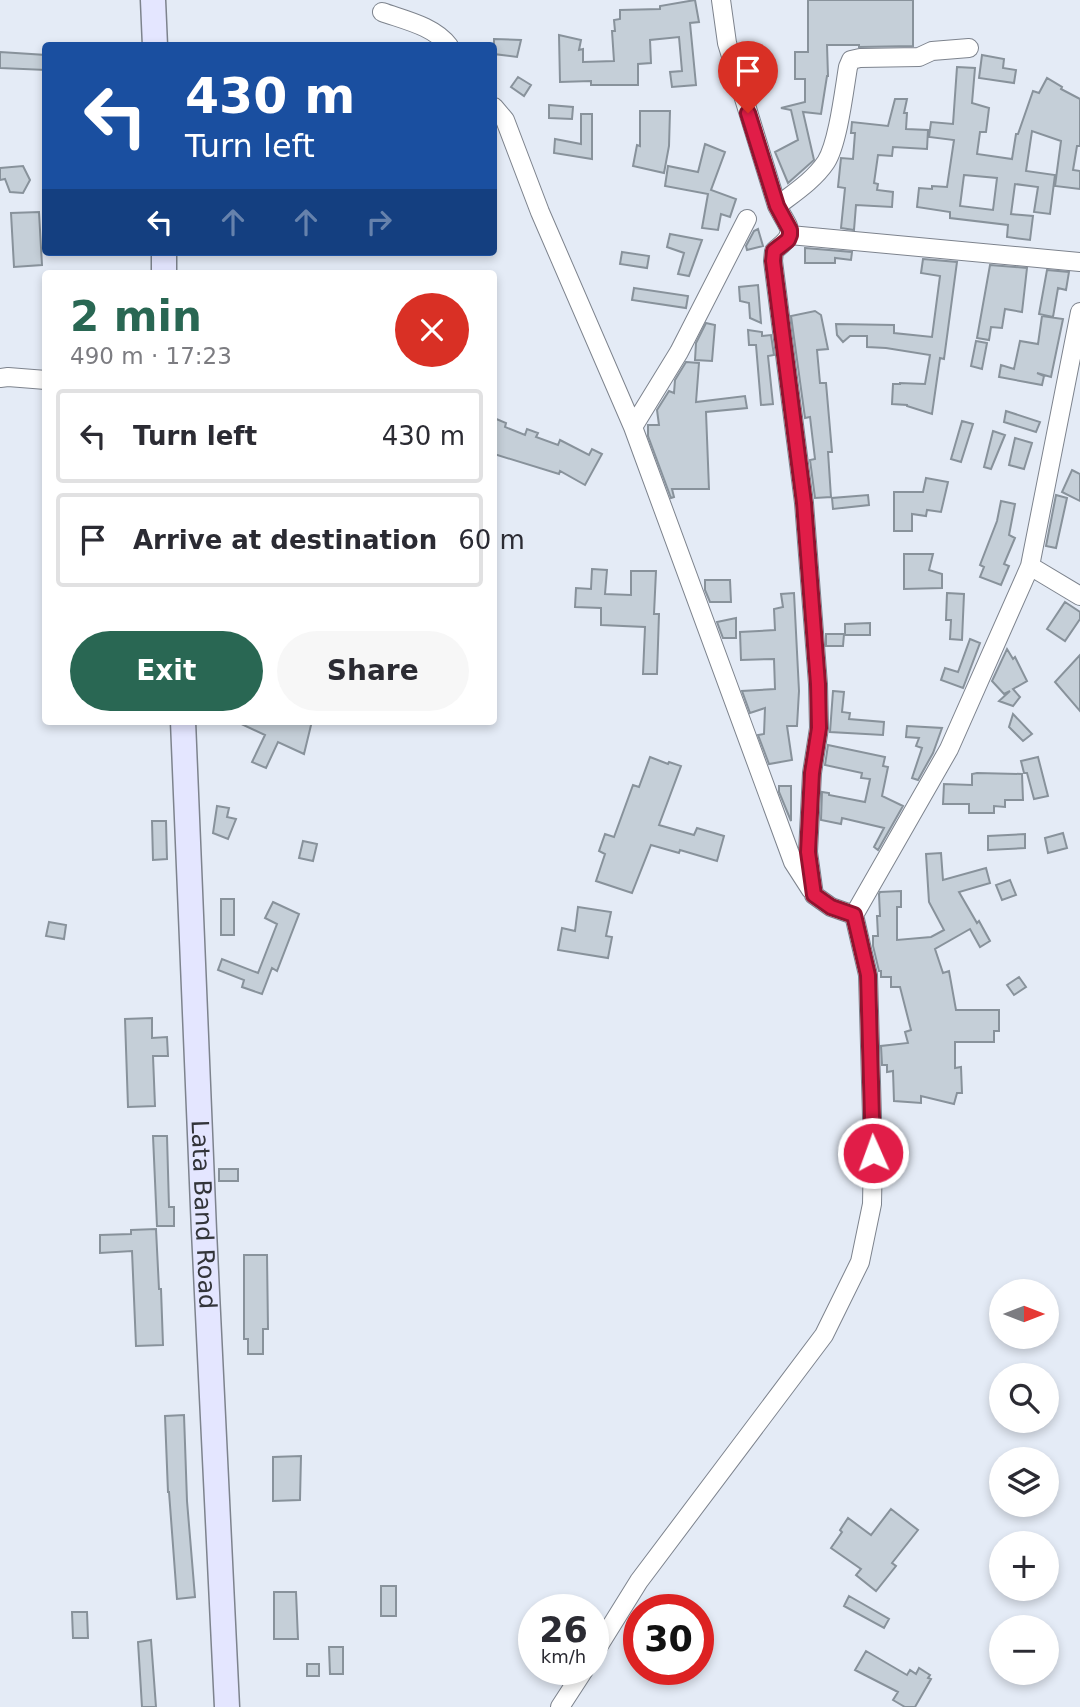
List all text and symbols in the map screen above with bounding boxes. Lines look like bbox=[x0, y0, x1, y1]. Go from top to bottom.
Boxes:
pin bbox=[718, 41, 778, 113]
icon: arrive bbox=[729, 52, 767, 90]
text: 430 m bbox=[185, 68, 355, 125]
icon: left bbox=[70, 70, 161, 161]
text: Turn left bbox=[185, 127, 315, 165]
icon: left bbox=[141, 203, 179, 241]
icon: ahead bbox=[214, 203, 252, 241]
icon: ahead bbox=[287, 203, 325, 241]
icon: right bbox=[360, 203, 398, 241]
text: 2 min bbox=[70, 292, 202, 341]
button: close bbox=[395, 293, 469, 367]
text: 490 m · 17:23 bbox=[70, 343, 232, 369]
icon: left bbox=[74, 417, 112, 455]
text: Turn left bbox=[133, 421, 257, 451]
text: 430 m bbox=[382, 421, 465, 451]
icon: arrive bbox=[74, 521, 112, 559]
text: Arrive at destination bbox=[133, 525, 437, 555]
text: 60 m bbox=[458, 525, 525, 555]
button: Exit bbox=[70, 631, 263, 711]
button: Share bbox=[277, 631, 469, 711]
position arrow bbox=[836, 1116, 910, 1190]
street label: Lata Band Road bbox=[185, 1119, 222, 1310]
north arrow bbox=[989, 1279, 1059, 1349]
map controls bbox=[989, 1279, 1059, 1685]
button: search bbox=[989, 1363, 1059, 1433]
button: layers bbox=[989, 1447, 1059, 1517]
button: + bbox=[989, 1531, 1059, 1601]
speed limit sign: 30 bbox=[623, 1594, 714, 1685]
text: 26 bbox=[539, 1610, 588, 1650]
button: − bbox=[989, 1615, 1059, 1685]
text: km/h bbox=[541, 1646, 586, 1667]

